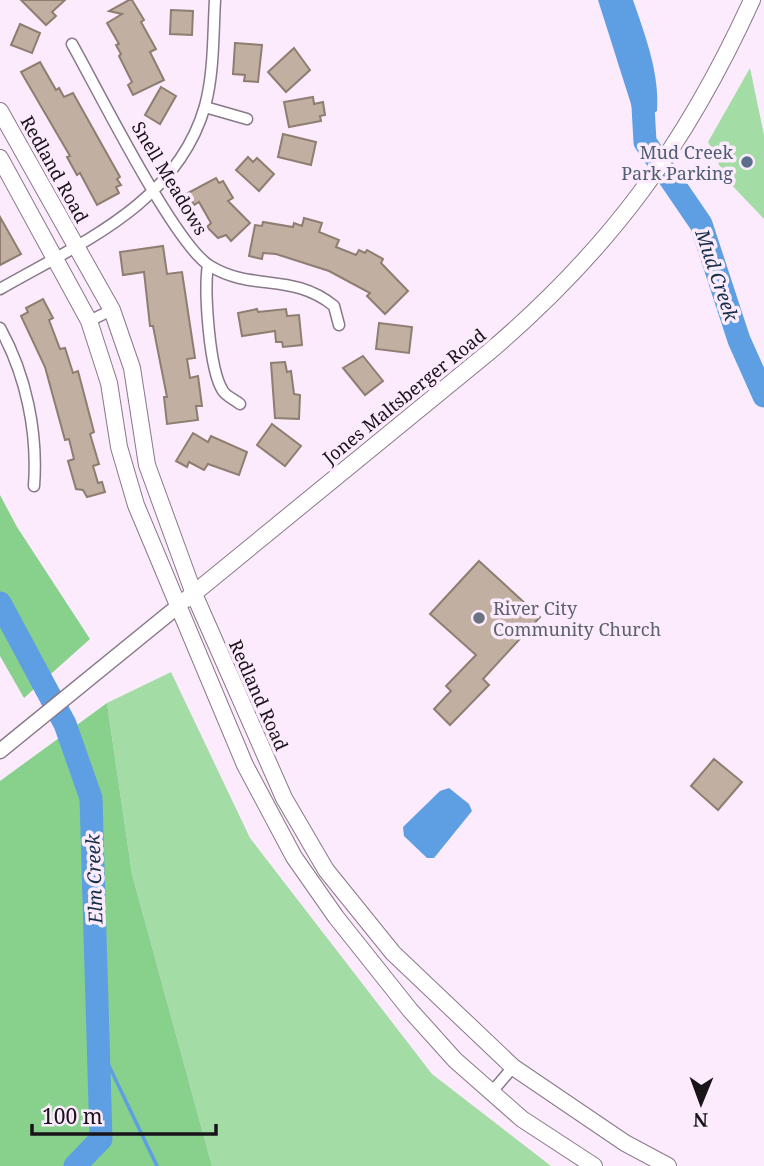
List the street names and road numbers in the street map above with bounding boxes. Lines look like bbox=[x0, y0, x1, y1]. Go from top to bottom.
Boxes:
street label: Redland Road bbox=[16, 111, 94, 227]
street label: Snell Meadows bbox=[127, 117, 213, 239]
street label: Jones Maltsberger Road bbox=[317, 323, 490, 470]
street label: Redland Road bbox=[224, 636, 294, 754]

